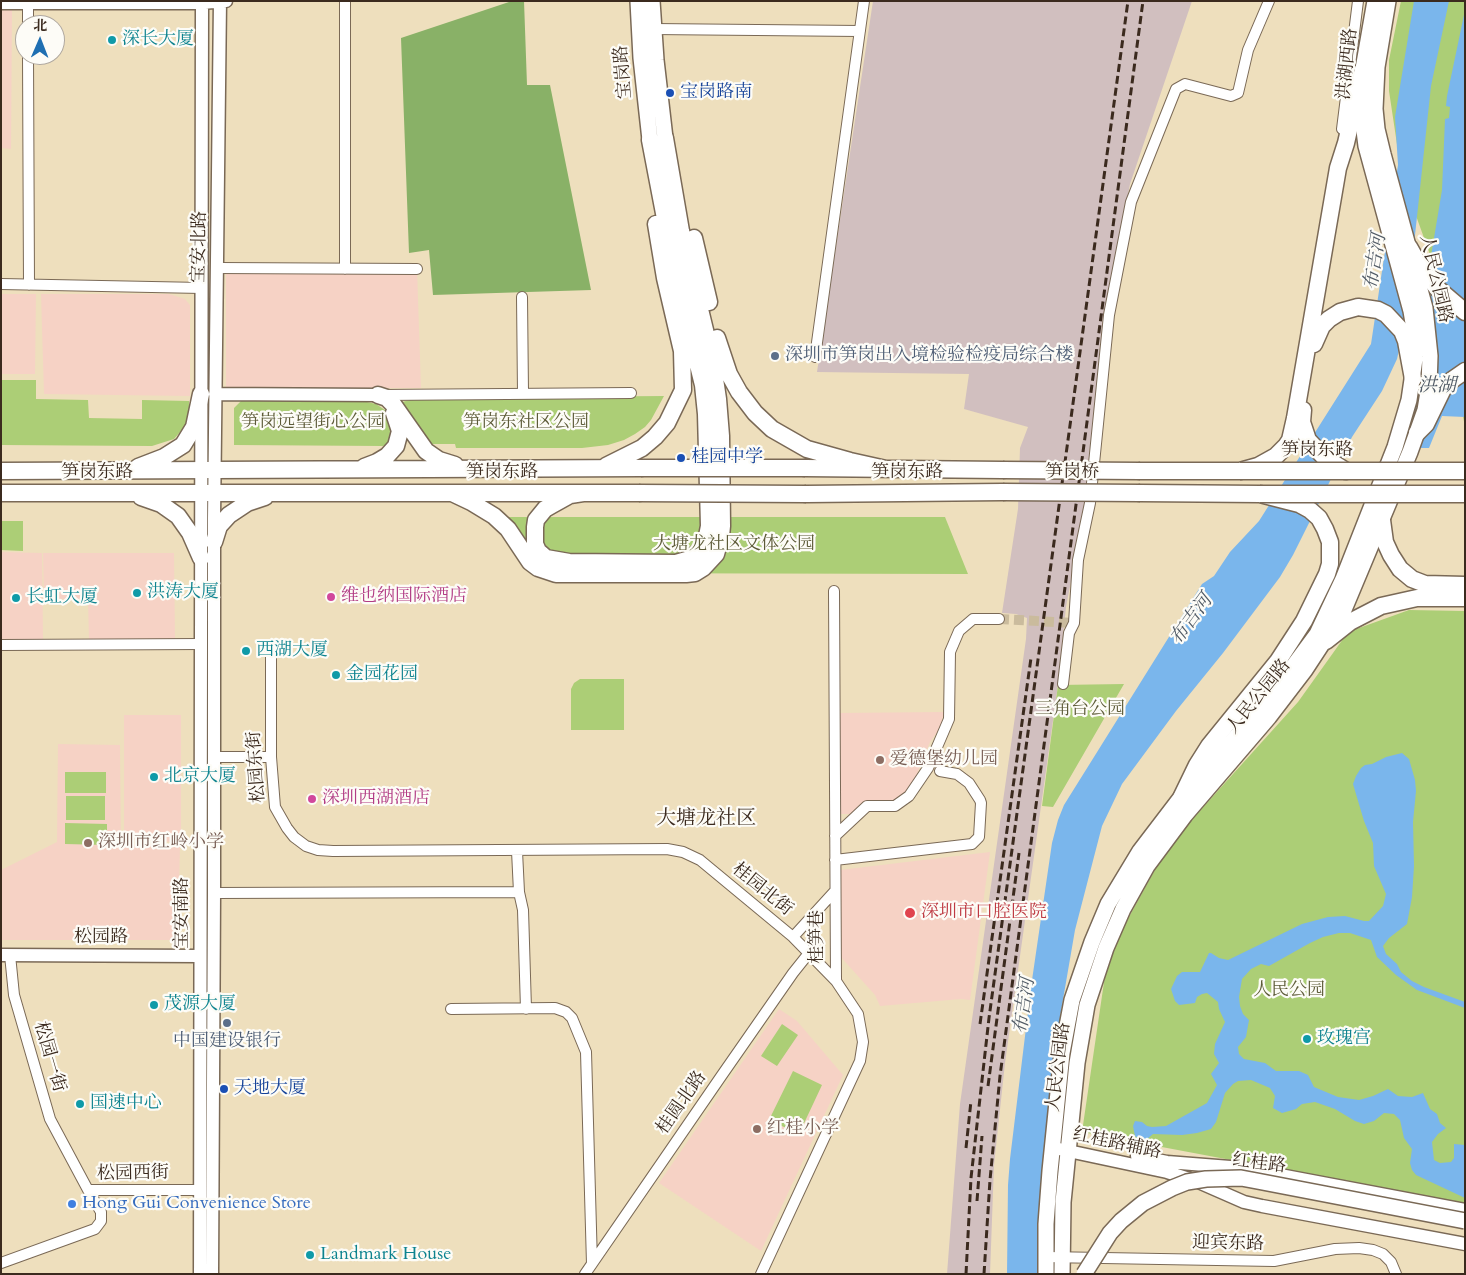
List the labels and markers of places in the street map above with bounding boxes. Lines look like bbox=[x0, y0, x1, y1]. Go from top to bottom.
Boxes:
place label: 深长大厦 bbox=[122, 29, 194, 51]
marker: 深长大厦 bbox=[106, 34, 118, 46]
place label: 宝岗路南 bbox=[680, 82, 752, 104]
marker: 宝岗路南 bbox=[664, 87, 676, 99]
place label: 深圳市笋岗出入境检验检疫局综合楼 bbox=[785, 345, 1073, 367]
marker: 深圳市笋岗出入境检验检疫局综合楼 bbox=[769, 350, 781, 362]
place label: 桂园中学 bbox=[691, 447, 763, 469]
marker: 桂园中学 bbox=[675, 452, 687, 464]
place label: 洪涛大厦 bbox=[147, 582, 219, 604]
place label: 维也纳国际酒店 bbox=[341, 586, 467, 608]
place label: 长虹大厦 bbox=[26, 587, 98, 609]
marker: 洪涛大厦 bbox=[131, 587, 143, 599]
marker: 维也纳国际酒店 bbox=[325, 591, 337, 603]
marker: 长虹大厦 bbox=[10, 592, 22, 604]
place label: 西湖大厦 bbox=[256, 640, 328, 662]
marker: 西湖大厦 bbox=[240, 645, 252, 657]
place label: 金园花园 bbox=[346, 664, 418, 686]
marker: 金园花园 bbox=[330, 669, 342, 681]
place label: 爱德堡幼儿园 bbox=[890, 749, 998, 771]
marker: 爱德堡幼儿园 bbox=[874, 754, 886, 766]
place label: 北京大厦 bbox=[164, 766, 236, 788]
marker: 北京大厦 bbox=[148, 771, 160, 783]
place label: 深圳西湖酒店 bbox=[322, 788, 430, 810]
marker: 深圳西湖酒店 bbox=[306, 793, 318, 805]
place label: 深圳市红岭小学 bbox=[98, 832, 224, 854]
marker: 深圳市红岭小学 bbox=[82, 837, 94, 849]
place label: 深圳市口腔医院 bbox=[921, 902, 1047, 924]
marker: 深圳市口腔医院 bbox=[903, 906, 917, 920]
place label: 茂源大厦 bbox=[164, 994, 236, 1016]
marker: 茂源大厦 bbox=[148, 999, 160, 1011]
marker: 中国建设银行 bbox=[221, 1017, 233, 1029]
place label: 玫瑰宫 bbox=[1317, 1028, 1371, 1050]
place label: 中国建设银行 bbox=[173, 1031, 281, 1053]
marker: 玫瑰宫 bbox=[1301, 1033, 1313, 1045]
place label: 天地大厦 bbox=[234, 1078, 306, 1100]
marker: 天地大厦 bbox=[218, 1083, 230, 1095]
place label: 国速中心 bbox=[90, 1093, 162, 1115]
marker: 国速中心 bbox=[74, 1098, 86, 1110]
place label: 红桂小学 bbox=[767, 1118, 839, 1140]
marker: 红桂小学 bbox=[751, 1123, 763, 1135]
place label: Hong Gui Convenience Store bbox=[82, 1193, 311, 1215]
marker: Hong Gui Convenience Store bbox=[66, 1198, 78, 1210]
place label: Landmark House bbox=[320, 1244, 451, 1266]
marker: Landmark House bbox=[304, 1249, 316, 1261]

